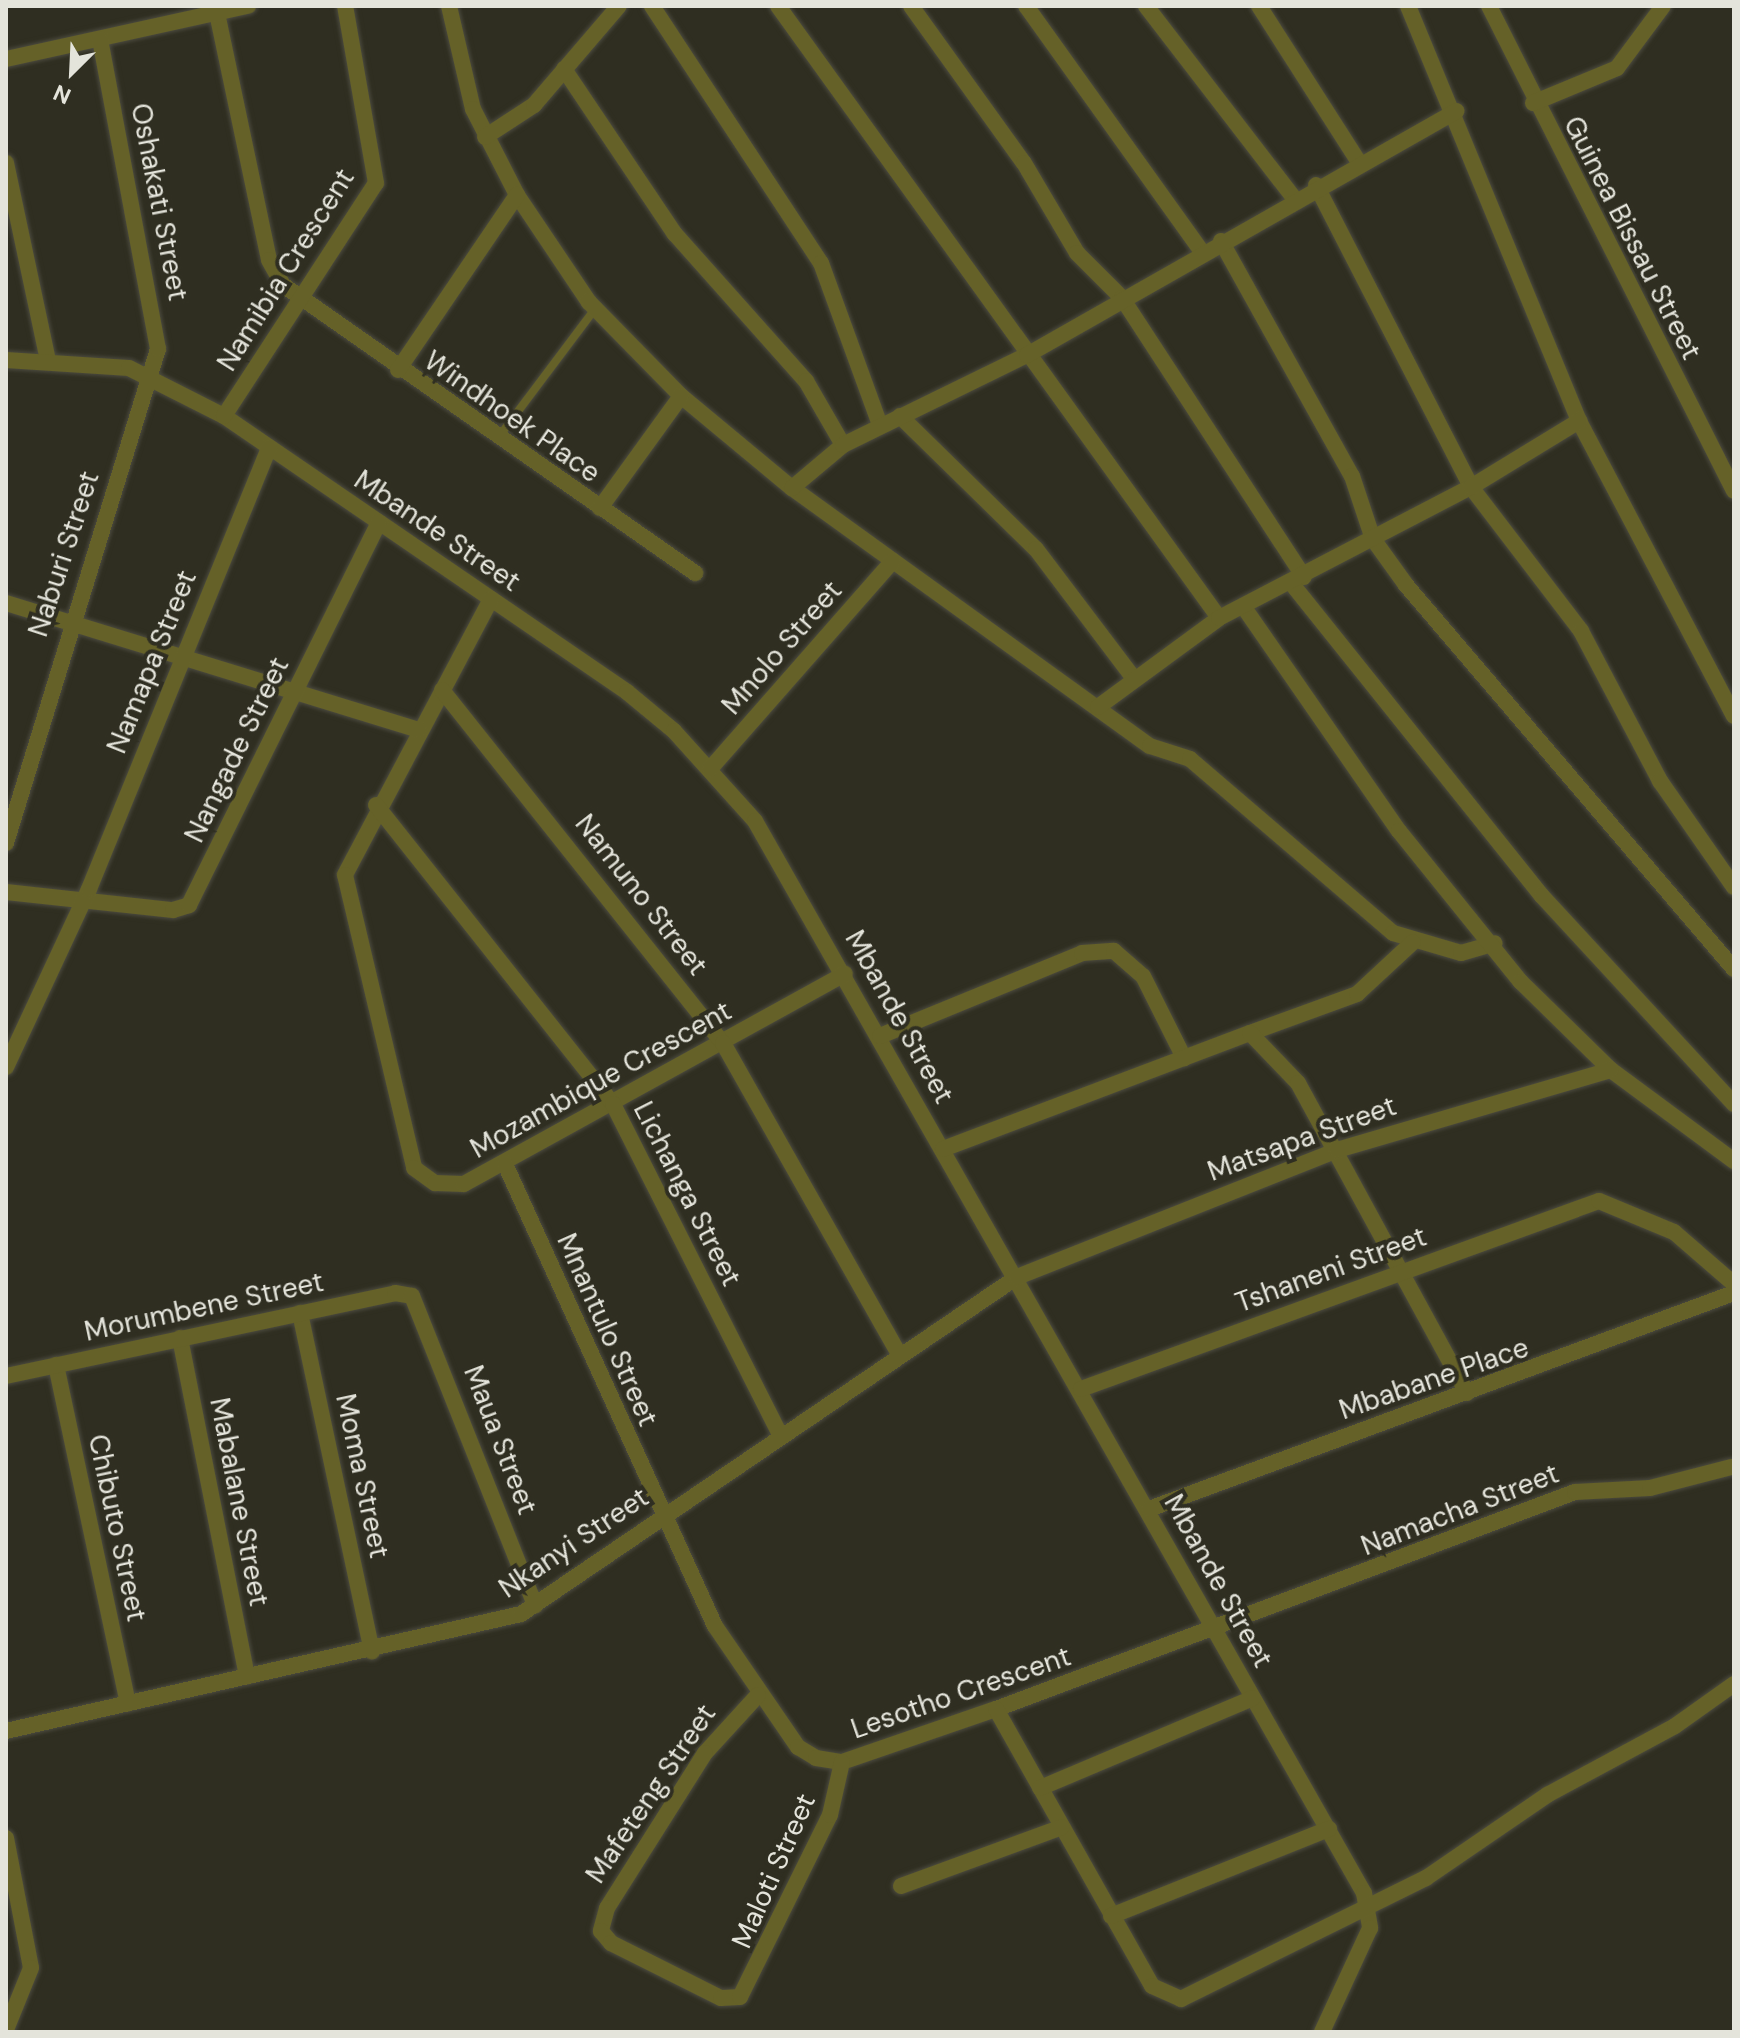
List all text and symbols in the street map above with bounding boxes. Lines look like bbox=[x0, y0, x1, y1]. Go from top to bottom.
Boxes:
north arrow bbox=[32, 32, 112, 112]
text: N bbox=[49, 78, 75, 111]
street label: Oshakati Street bbox=[123, 100, 195, 304]
street label: Guinea Bissau Street bbox=[1556, 111, 1708, 365]
street label: Namibia Crescent bbox=[210, 163, 362, 377]
street label: Windhoek Place bbox=[417, 344, 607, 490]
street label: Mbande Street bbox=[348, 463, 526, 599]
street label: Naburi Street bbox=[21, 467, 107, 641]
street label: Namapa Street bbox=[100, 566, 204, 758]
street label: Mnolo Street bbox=[715, 574, 849, 722]
street label: Nangade Street bbox=[178, 652, 296, 848]
street label: Namuno Street bbox=[568, 808, 714, 982]
street label: Mbande Street bbox=[838, 925, 960, 1109]
street label: Mozambique Crescent bbox=[465, 994, 737, 1166]
street label: Matsapa Street bbox=[1203, 1089, 1401, 1189]
street label: Lichanga Street bbox=[626, 1096, 748, 1292]
street label: Tshaneni Street bbox=[1231, 1220, 1431, 1320]
street label: Mnantulo Street bbox=[549, 1228, 665, 1432]
street label: Morumbene Street bbox=[81, 1265, 327, 1349]
street label: Mbabane Place bbox=[1335, 1331, 1533, 1427]
street label: Maua Street bbox=[456, 1361, 544, 1519]
street label: Moma Street bbox=[328, 1391, 396, 1561]
street label: Mabalane Street bbox=[202, 1395, 276, 1609]
street label: Chibuto Street bbox=[81, 1431, 153, 1625]
street label: Namacha Street bbox=[1356, 1457, 1564, 1563]
street label: Nkanyi Street bbox=[493, 1481, 655, 1605]
street label: Mbande Street bbox=[1157, 1489, 1279, 1673]
street label: Lesotho Crescent bbox=[847, 1640, 1075, 1746]
street label: Mafeteng Street bbox=[579, 1698, 723, 1890]
street label: Maloti Street bbox=[725, 1789, 823, 1953]

